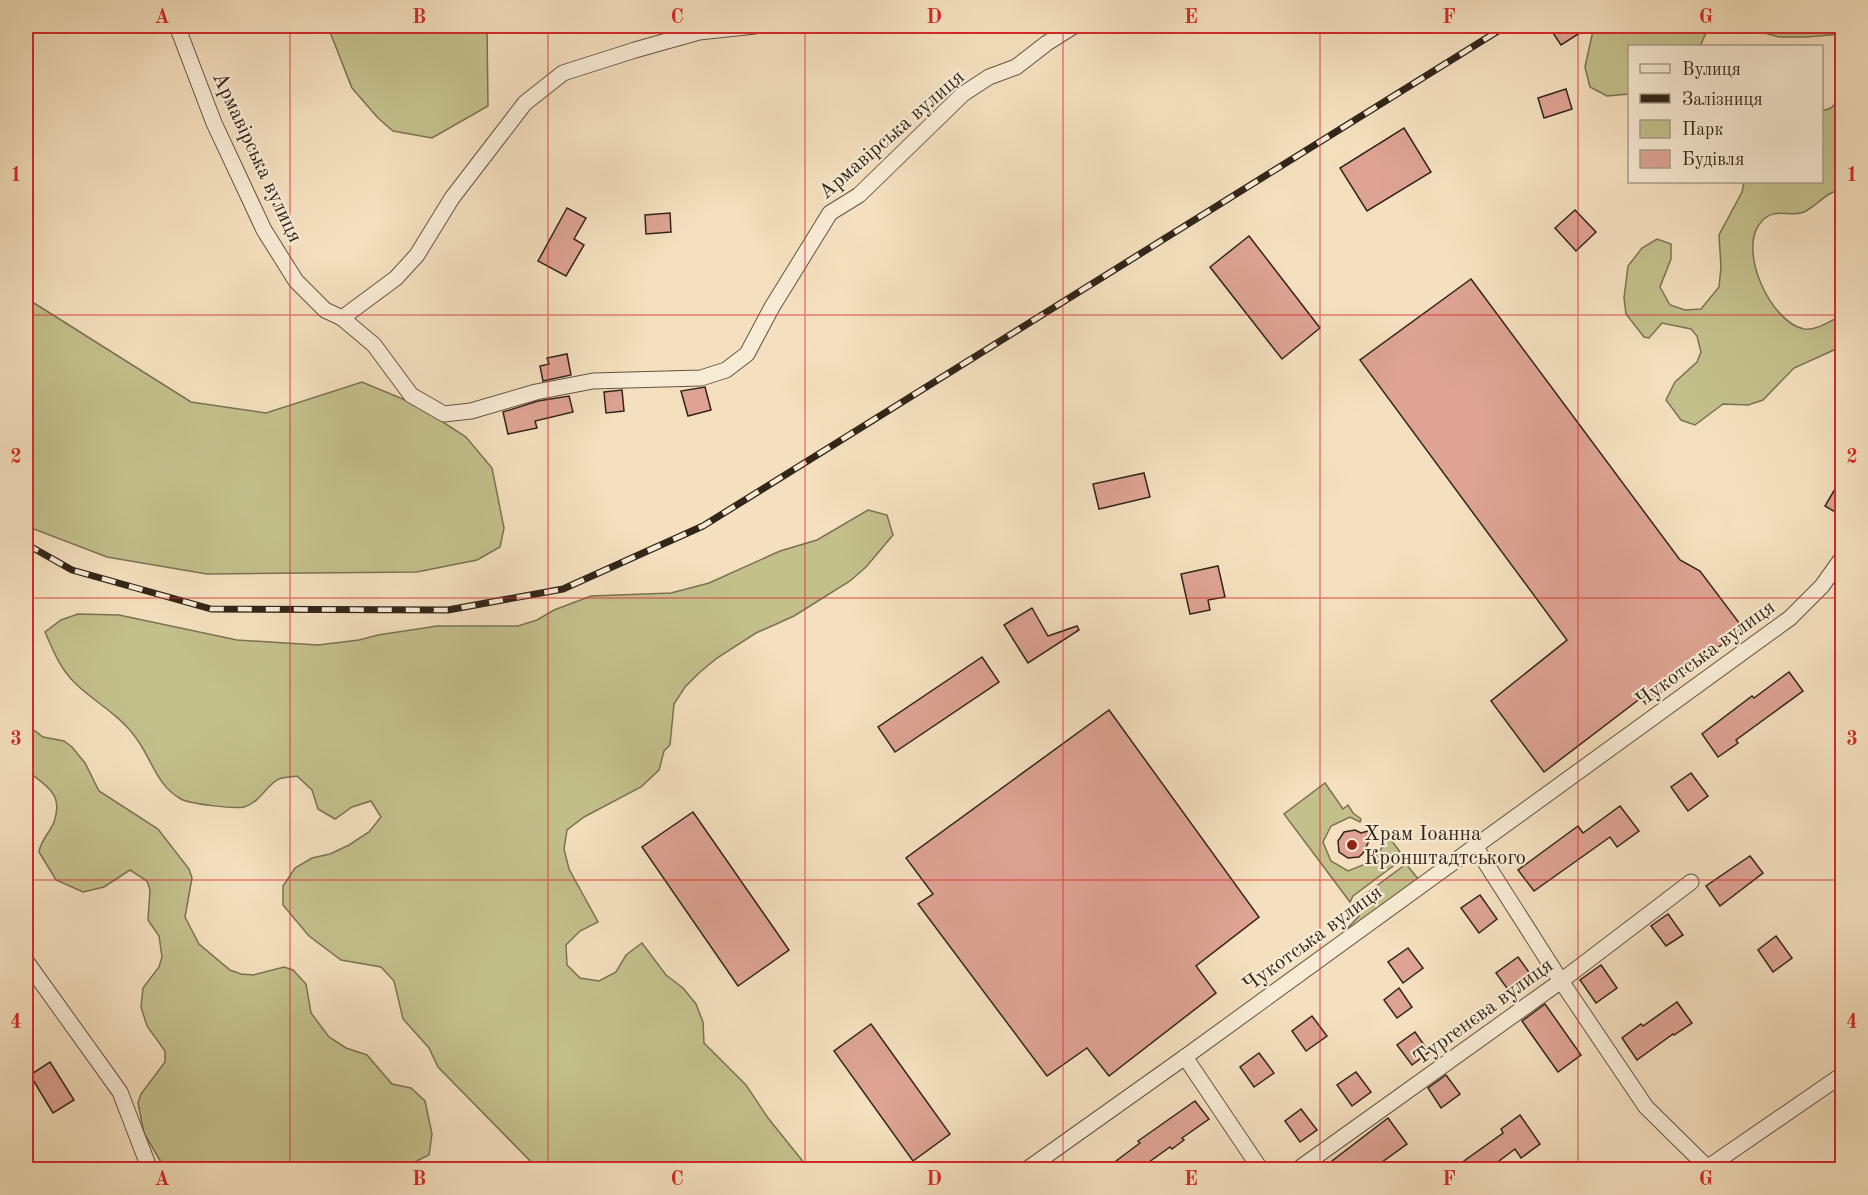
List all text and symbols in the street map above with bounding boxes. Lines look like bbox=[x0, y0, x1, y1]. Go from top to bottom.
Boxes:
text: A bbox=[154, 8, 170, 28]
text: B bbox=[412, 8, 426, 28]
text: C bbox=[670, 8, 684, 28]
text: D bbox=[926, 8, 942, 28]
text: E bbox=[1184, 8, 1198, 28]
text: F bbox=[1442, 8, 1456, 28]
text: G bbox=[1699, 8, 1713, 28]
legend bbox=[1628, 45, 1823, 183]
text: Вулиця bbox=[1682, 61, 1741, 79]
street label: Армавірська вулиця bbox=[815, 66, 969, 204]
street label: Армавірська вулиця bbox=[208, 69, 305, 246]
text: Залізниця bbox=[1682, 91, 1763, 109]
text: Парк bbox=[1682, 121, 1723, 139]
text: Будівля bbox=[1682, 151, 1744, 169]
text: 1 bbox=[10, 166, 22, 186]
text: 1 bbox=[1846, 166, 1858, 186]
text: 2 bbox=[10, 448, 22, 468]
text: 2 bbox=[1846, 448, 1858, 468]
street label: Чукотська вулиця bbox=[1632, 597, 1779, 712]
text: 3 bbox=[10, 730, 22, 750]
text: 3 bbox=[1846, 730, 1858, 750]
place label: Храм Іоанна Кронштадтського bbox=[1364, 824, 1526, 869]
marker: Храм Іоанна Кронштадтського bbox=[1345, 838, 1359, 852]
street label: Чукотська вулиця bbox=[1239, 882, 1386, 997]
street label: Тургенєва вулиця bbox=[1410, 955, 1557, 1070]
text: 4 bbox=[10, 1013, 22, 1033]
text: 4 bbox=[1846, 1013, 1858, 1033]
text: A bbox=[154, 1170, 170, 1190]
text: B bbox=[412, 1170, 426, 1190]
text: C bbox=[670, 1170, 684, 1190]
text: D bbox=[926, 1170, 942, 1190]
text: E bbox=[1184, 1170, 1198, 1190]
text: F bbox=[1442, 1170, 1456, 1190]
text: G bbox=[1699, 1170, 1713, 1190]

